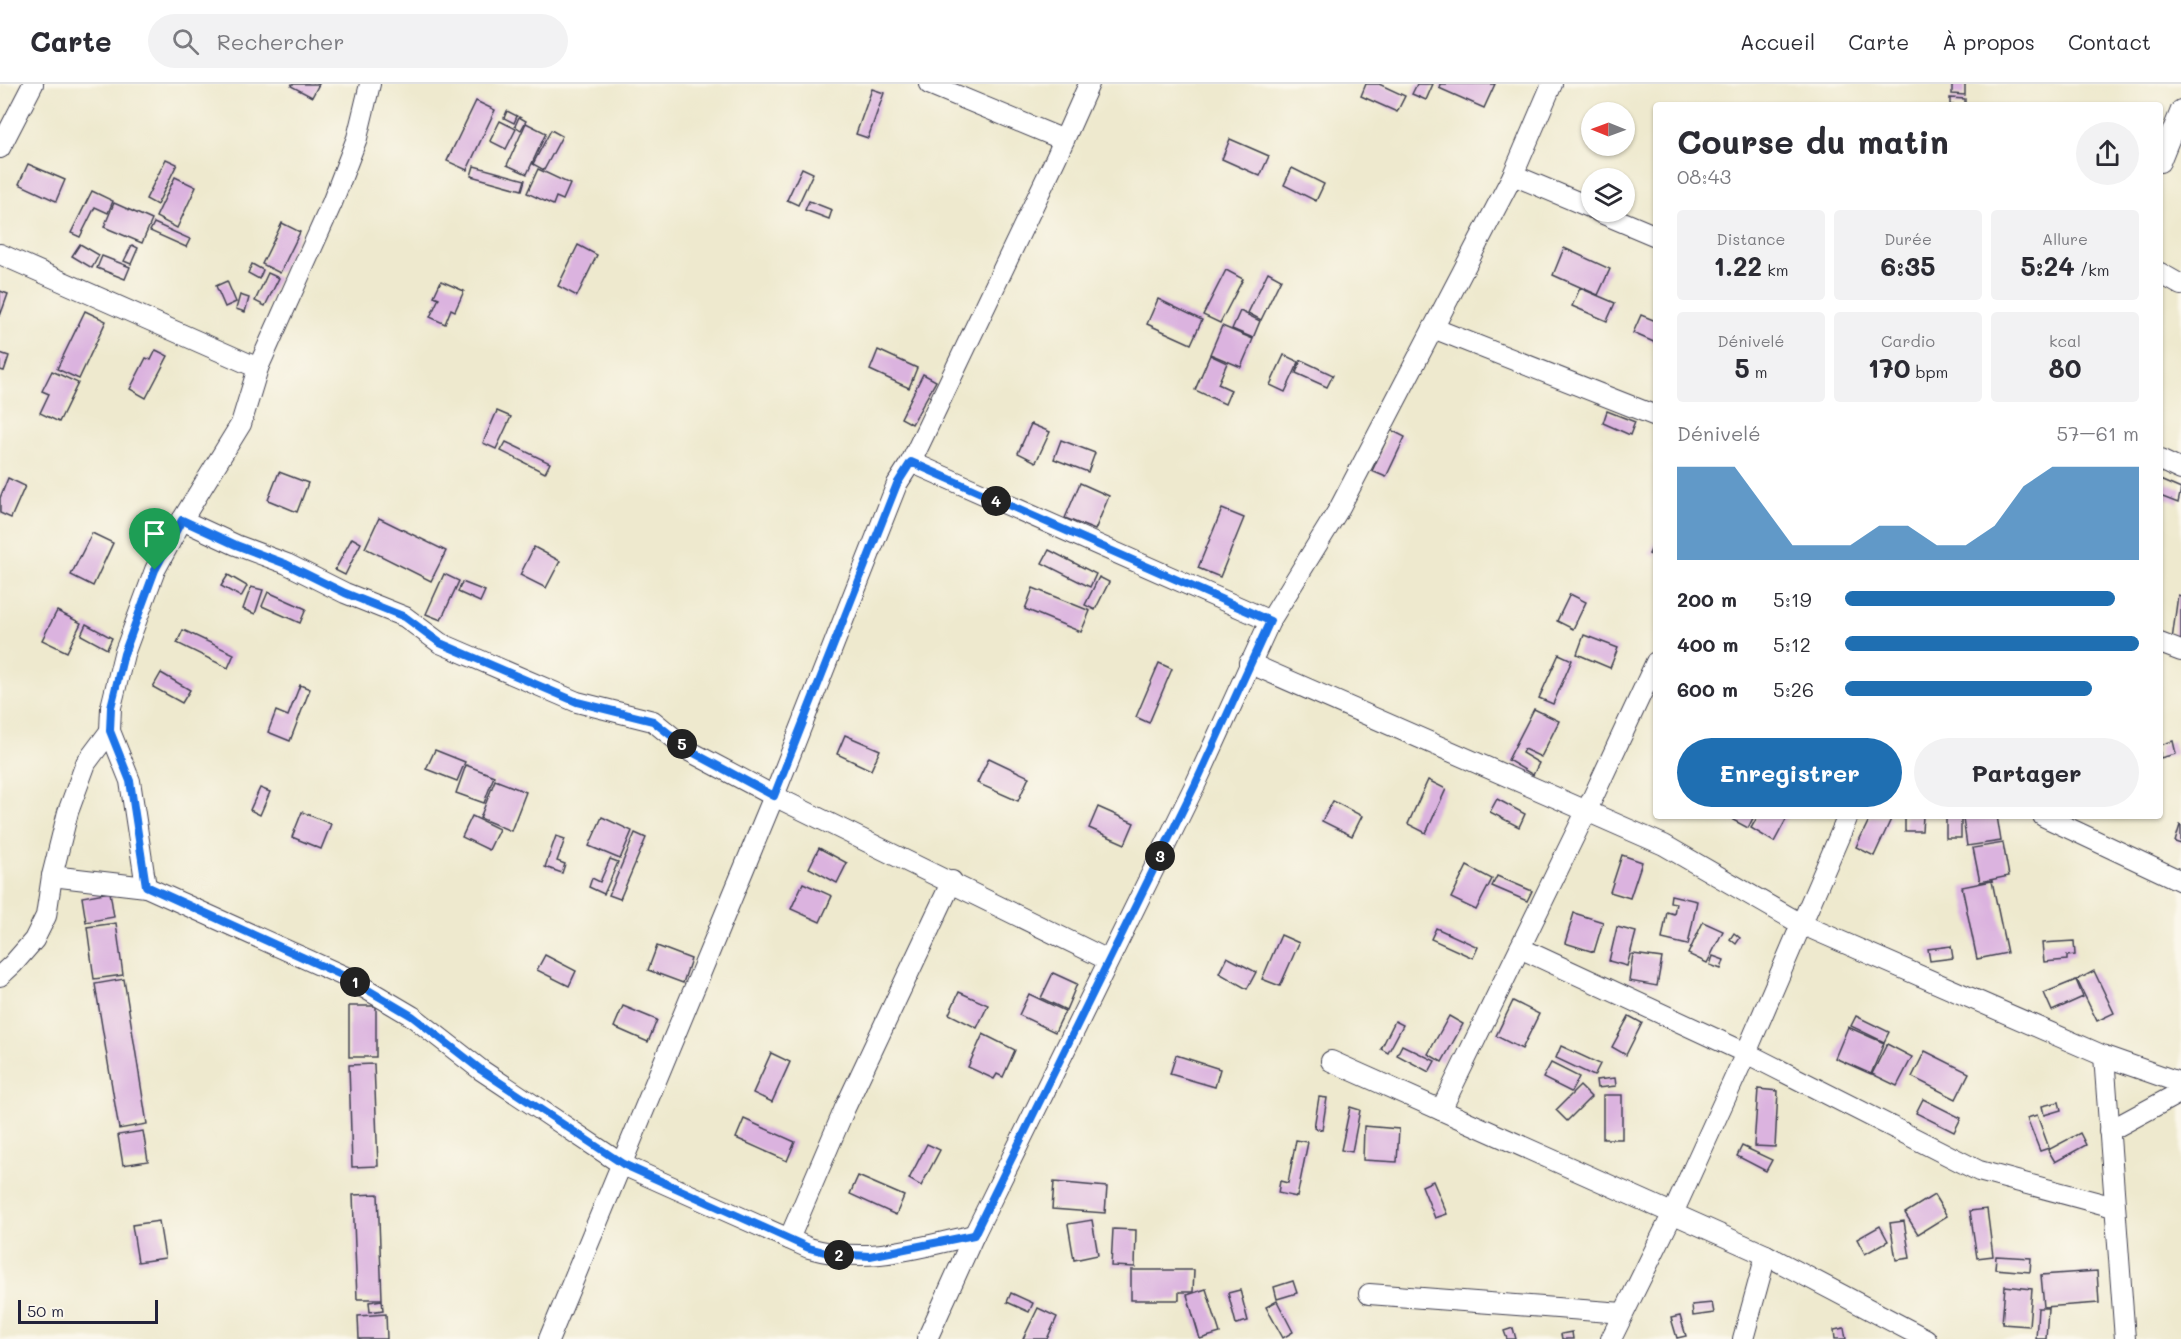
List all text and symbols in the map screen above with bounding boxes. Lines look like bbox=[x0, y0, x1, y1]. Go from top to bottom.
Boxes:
search box bbox=[148, 14, 568, 68]
text: Carte bbox=[30, 23, 112, 59]
icon: search bbox=[169, 25, 202, 58]
text: Rechercher bbox=[217, 27, 344, 56]
text: Accueil bbox=[1740, 28, 1815, 55]
text: Carte bbox=[1848, 28, 1909, 55]
text: À propos bbox=[1942, 28, 2035, 55]
text: Contact bbox=[2068, 28, 2151, 55]
north arrow bbox=[1581, 102, 1635, 156]
map controls bbox=[1581, 102, 1635, 222]
text: Course du matin bbox=[1677, 119, 1949, 162]
button: share bbox=[2076, 122, 2139, 185]
text: 08:43 bbox=[1677, 163, 1731, 189]
button: layers bbox=[1581, 168, 1635, 222]
text: Distance bbox=[1717, 228, 1785, 249]
text: Durée bbox=[1884, 228, 1932, 249]
text: Allure bbox=[2042, 228, 2088, 249]
text: 1.22 bbox=[1714, 249, 1762, 283]
text: 6:35 bbox=[1881, 249, 1935, 283]
text: 5:24 bbox=[2020, 249, 2075, 283]
text: km bbox=[1762, 259, 1788, 280]
text: /km bbox=[2075, 259, 2110, 280]
text: Dénivelé bbox=[1718, 330, 1784, 351]
text: Cardio bbox=[1881, 330, 1935, 351]
text: kcal bbox=[2049, 330, 2081, 351]
text: 5 bbox=[1734, 351, 1750, 385]
text: 170 bbox=[1868, 351, 1910, 385]
text: 80 bbox=[2049, 351, 2081, 385]
text: m bbox=[1750, 361, 1768, 382]
text: bpm bbox=[1910, 361, 1948, 382]
text: Dénivelé bbox=[1677, 420, 1761, 446]
text: 57–61 m bbox=[2056, 420, 2139, 446]
pin: 4 bbox=[981, 486, 1011, 516]
text: 4 bbox=[991, 490, 1001, 511]
pin bbox=[129, 508, 180, 570]
icon: arrive bbox=[138, 517, 171, 550]
text: 200 m bbox=[1677, 586, 1737, 612]
text: 5:19 bbox=[1773, 586, 1812, 612]
text: 400 m bbox=[1677, 631, 1738, 657]
text: 5:12 bbox=[1773, 631, 1811, 657]
text: 600 m bbox=[1677, 676, 1738, 702]
text: 5:26 bbox=[1773, 676, 1814, 702]
pin: 5 bbox=[667, 729, 697, 759]
text: 5 bbox=[677, 733, 687, 754]
button: Enregistrer bbox=[1677, 738, 1902, 807]
button: Partager bbox=[1914, 738, 2139, 807]
pin: 3 bbox=[1145, 841, 1175, 871]
text: 3 bbox=[1155, 845, 1165, 866]
pin: 1 bbox=[340, 967, 370, 997]
text: 1 bbox=[351, 971, 359, 992]
pin: 2 bbox=[824, 1240, 854, 1270]
text: 2 bbox=[835, 1244, 843, 1265]
scale bar bbox=[18, 1297, 158, 1324]
text: 50 m bbox=[27, 1300, 64, 1321]

